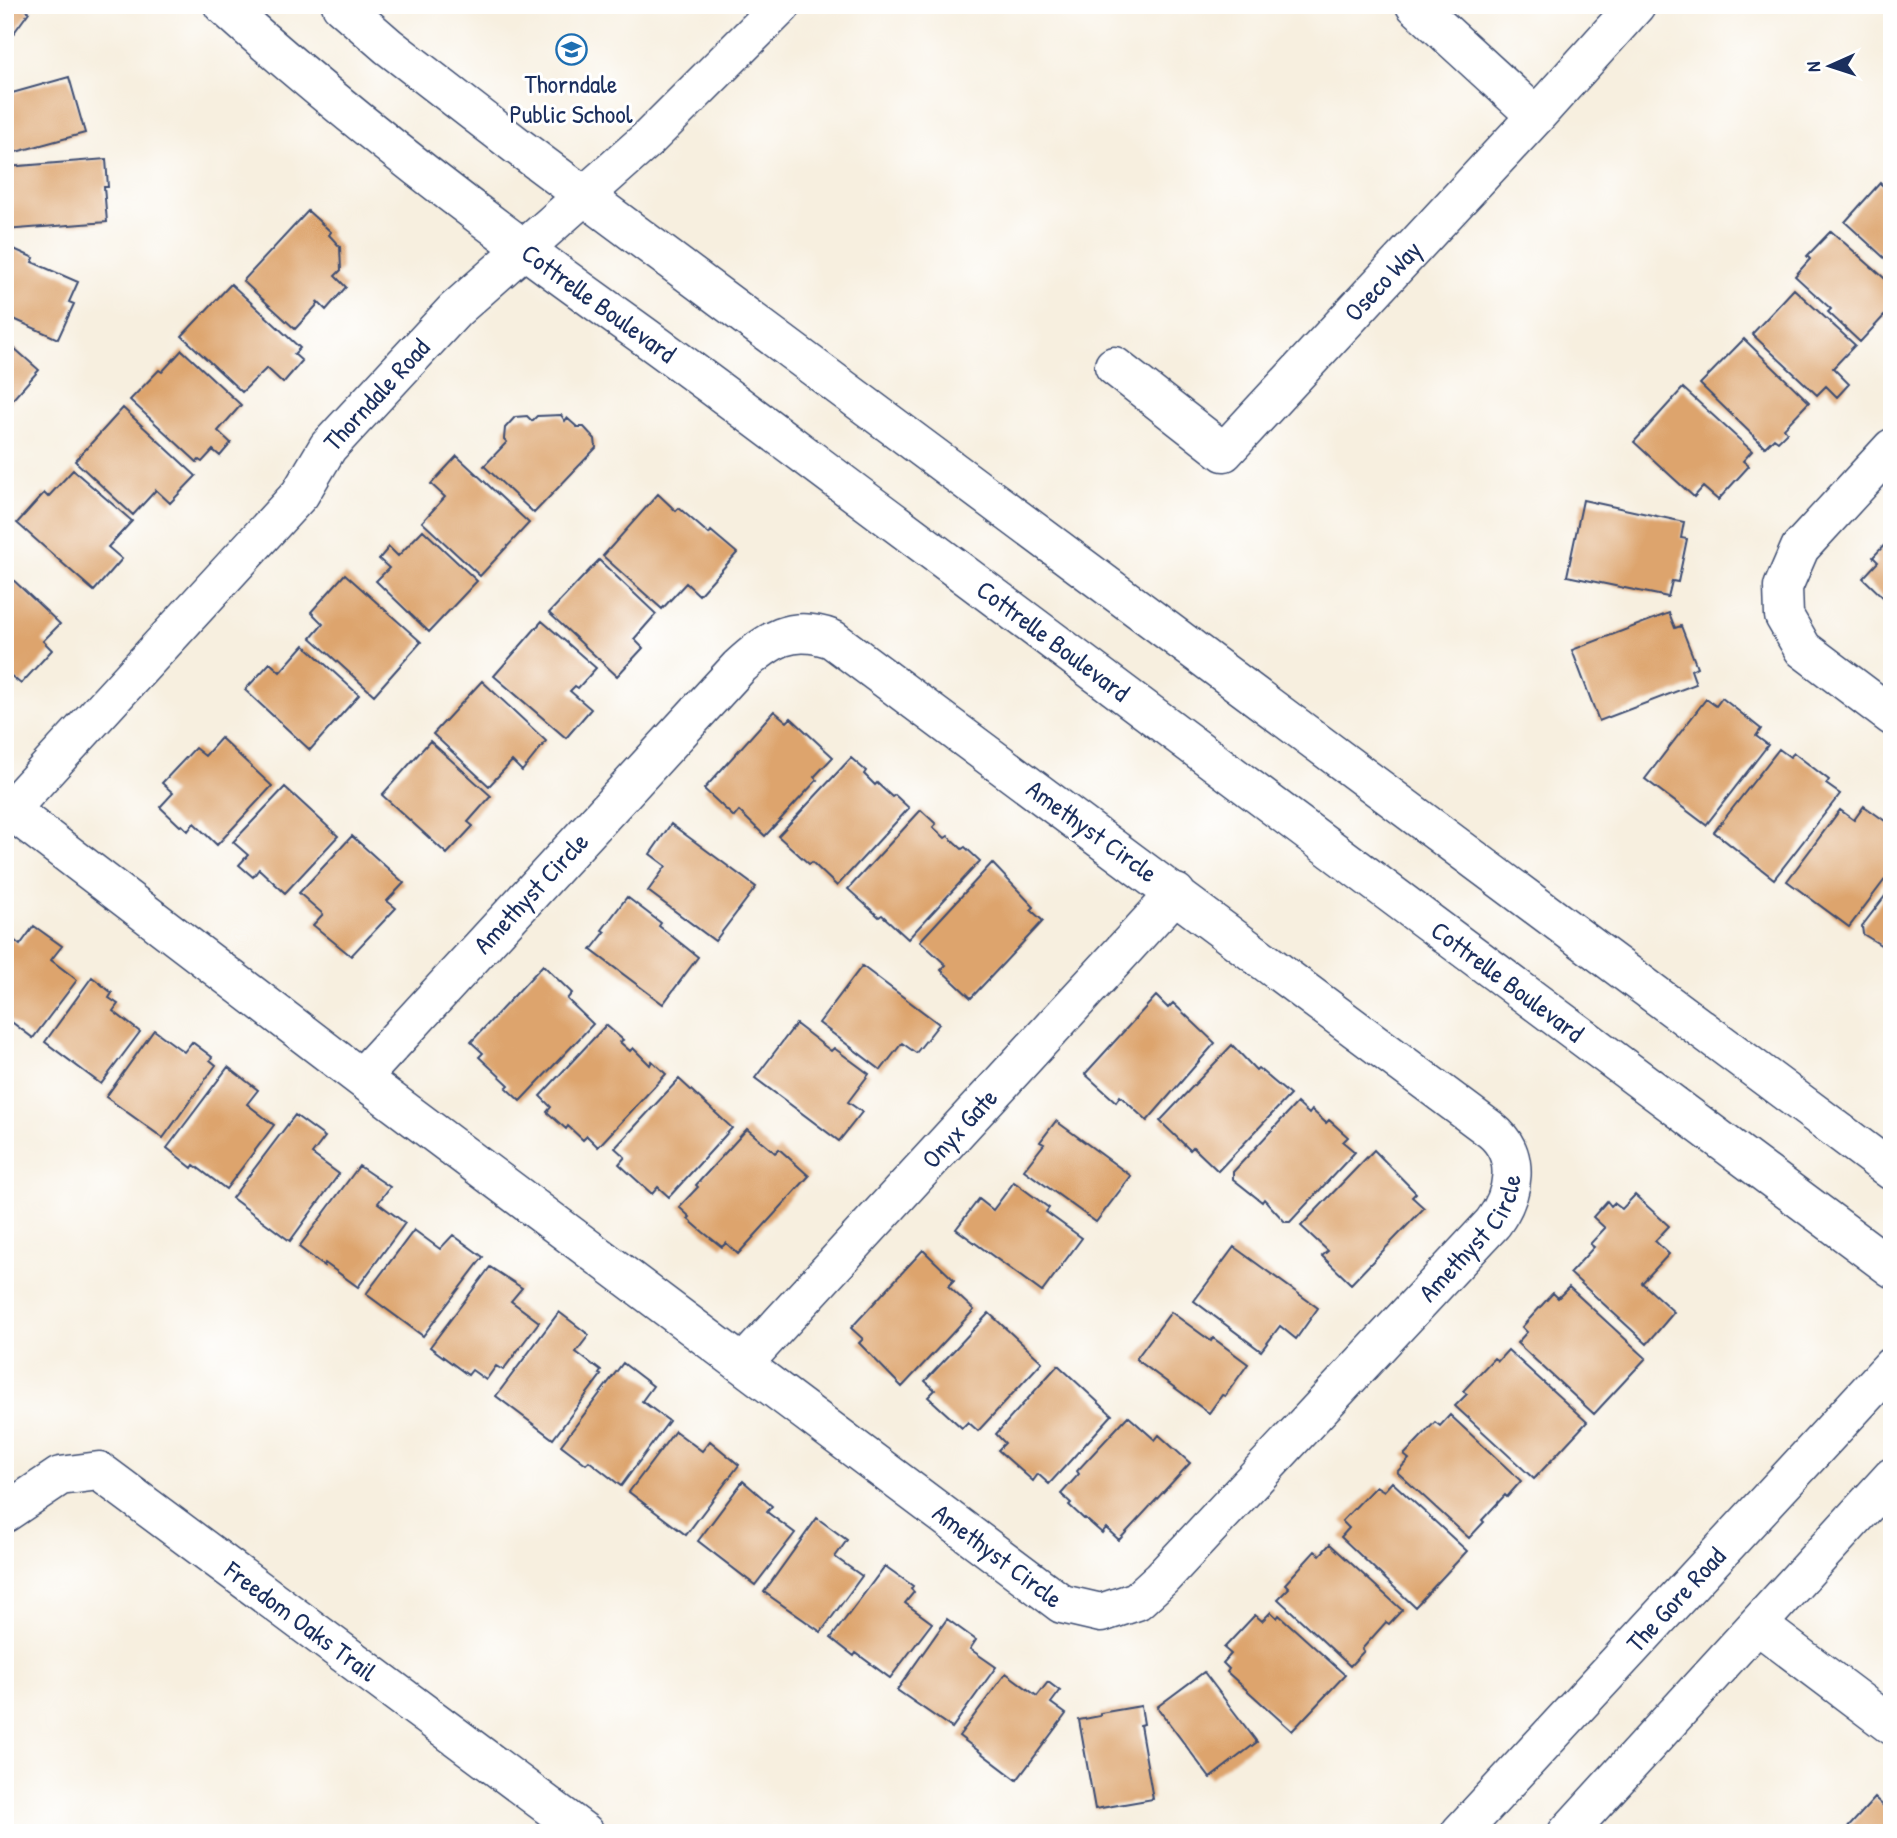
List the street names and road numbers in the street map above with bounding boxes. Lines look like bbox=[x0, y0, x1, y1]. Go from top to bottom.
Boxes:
street label: Oseco Way bbox=[1336, 233, 1429, 329]
street label: Cottrelle Boulevard bbox=[515, 235, 683, 371]
street label: Thorndale Road bbox=[315, 331, 437, 458]
street label: Cottrelle Boulevard bbox=[970, 572, 1137, 709]
street label: Amethyst Circle bbox=[1020, 771, 1165, 890]
street label: Amethyst Circle bbox=[465, 824, 596, 961]
street label: Cottrelle Boulevard bbox=[1424, 912, 1591, 1050]
street label: Onyx Gate bbox=[914, 1081, 1005, 1176]
street label: Amethyst Circle bbox=[1410, 1173, 1529, 1309]
street label: Amethyst Circle bbox=[926, 1495, 1070, 1616]
street label: The Gore Road bbox=[1618, 1539, 1733, 1659]
street label: Freedom Oaks Trail bbox=[217, 1552, 384, 1689]

